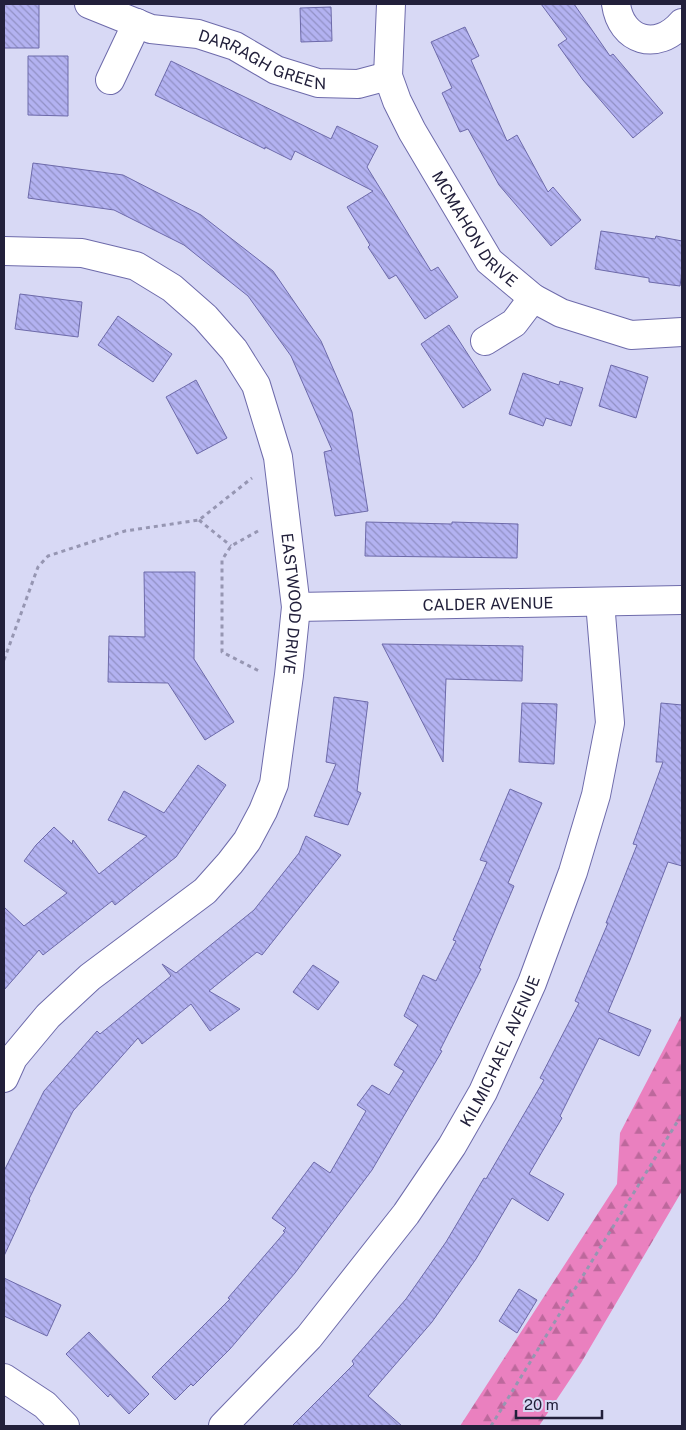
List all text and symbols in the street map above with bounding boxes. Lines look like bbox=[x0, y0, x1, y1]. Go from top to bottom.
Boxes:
street label: DARRAGH GREEN bbox=[196, 26, 326, 93]
street label: MCMAHON DRIVE bbox=[428, 168, 521, 291]
street label: EASTWOOD DRIVE bbox=[277, 532, 306, 675]
street label: CALDER AVENUE bbox=[422, 593, 554, 615]
street label: KILMICHAEL AVENUE bbox=[456, 973, 544, 1130]
scale bar bbox=[516, 1388, 602, 1420]
text: 20 m bbox=[524, 1396, 559, 1413]

